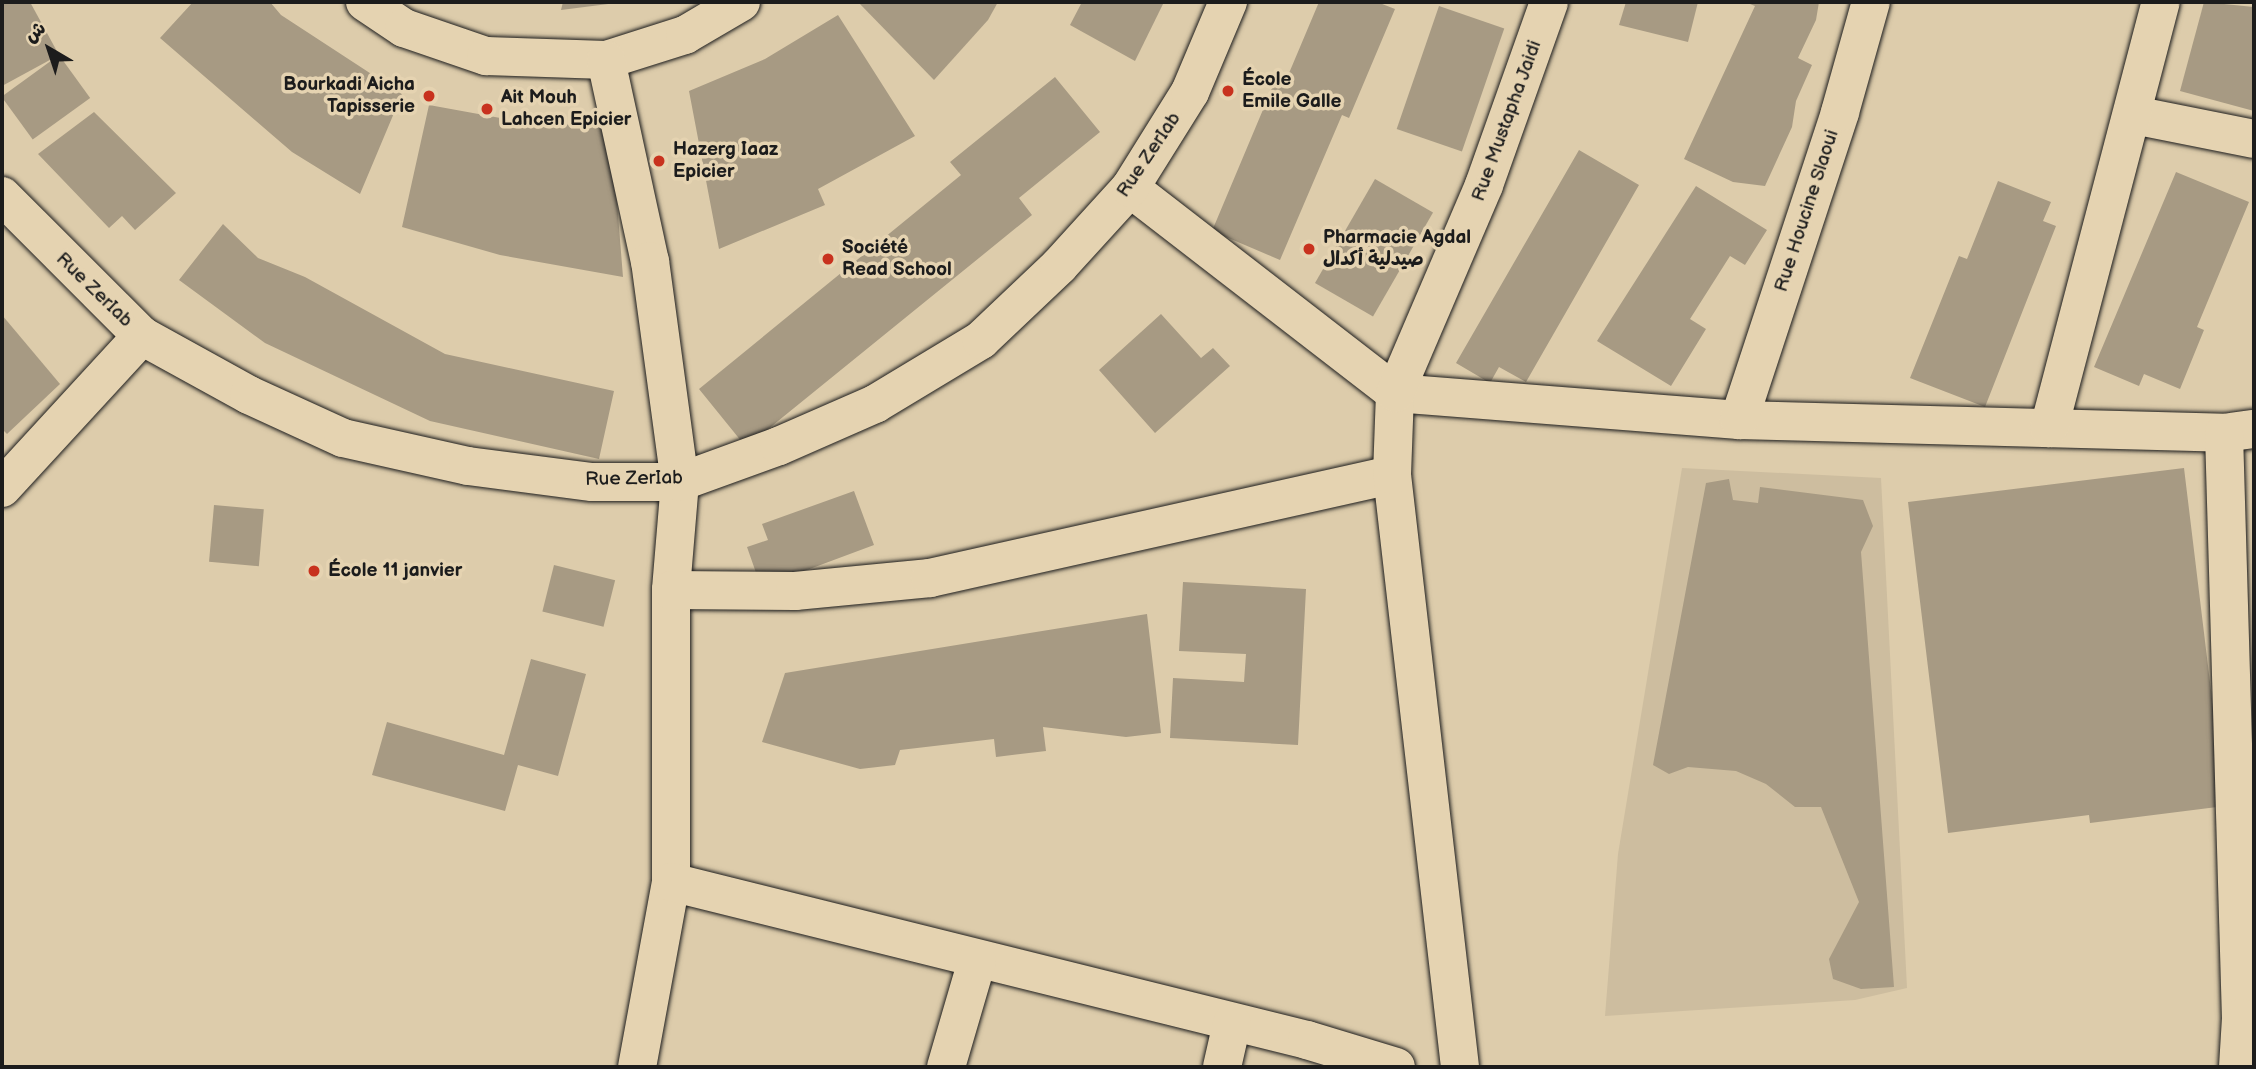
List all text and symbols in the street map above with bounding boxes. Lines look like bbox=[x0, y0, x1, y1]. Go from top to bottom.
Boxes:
north arrow bbox=[14, 14, 84, 84]
text: ش bbox=[20, 17, 51, 48]
street label: Rue Mustapha Jaidi bbox=[1467, 37, 1547, 205]
place label: École Emile Galle bbox=[1242, 69, 1341, 113]
place label: Bourkadi Aicha Tapisserie bbox=[283, 74, 415, 118]
marker: École Emile Galle bbox=[1220, 83, 1236, 99]
place label: Ait Mouh Lahcen Epicier bbox=[501, 87, 631, 131]
marker: Bourkadi Aicha Tapisserie bbox=[421, 88, 437, 104]
marker: Ait Mouh Lahcen Epicier bbox=[479, 101, 495, 117]
street label: Rue ZerIab bbox=[1112, 108, 1186, 202]
street label: Rue Houcine Slaoui bbox=[1770, 127, 1844, 295]
place label: Hazerg Iaaz Epicier bbox=[673, 139, 778, 183]
marker: Hazerg Iaaz Epicier bbox=[651, 153, 667, 169]
place label: Pharmacie Agdal صيدلية أكدال bbox=[1323, 227, 1471, 271]
place label: Société Read School bbox=[842, 237, 952, 281]
marker: Pharmacie Agdal صيدلية أكدال bbox=[1301, 241, 1317, 257]
street label: Rue ZerIab bbox=[51, 248, 137, 332]
marker: Société Read School bbox=[820, 251, 836, 267]
street label: Rue ZerIab bbox=[585, 467, 683, 491]
place label: École 11 janvier bbox=[328, 560, 462, 582]
marker: École 11 janvier bbox=[306, 563, 322, 579]

